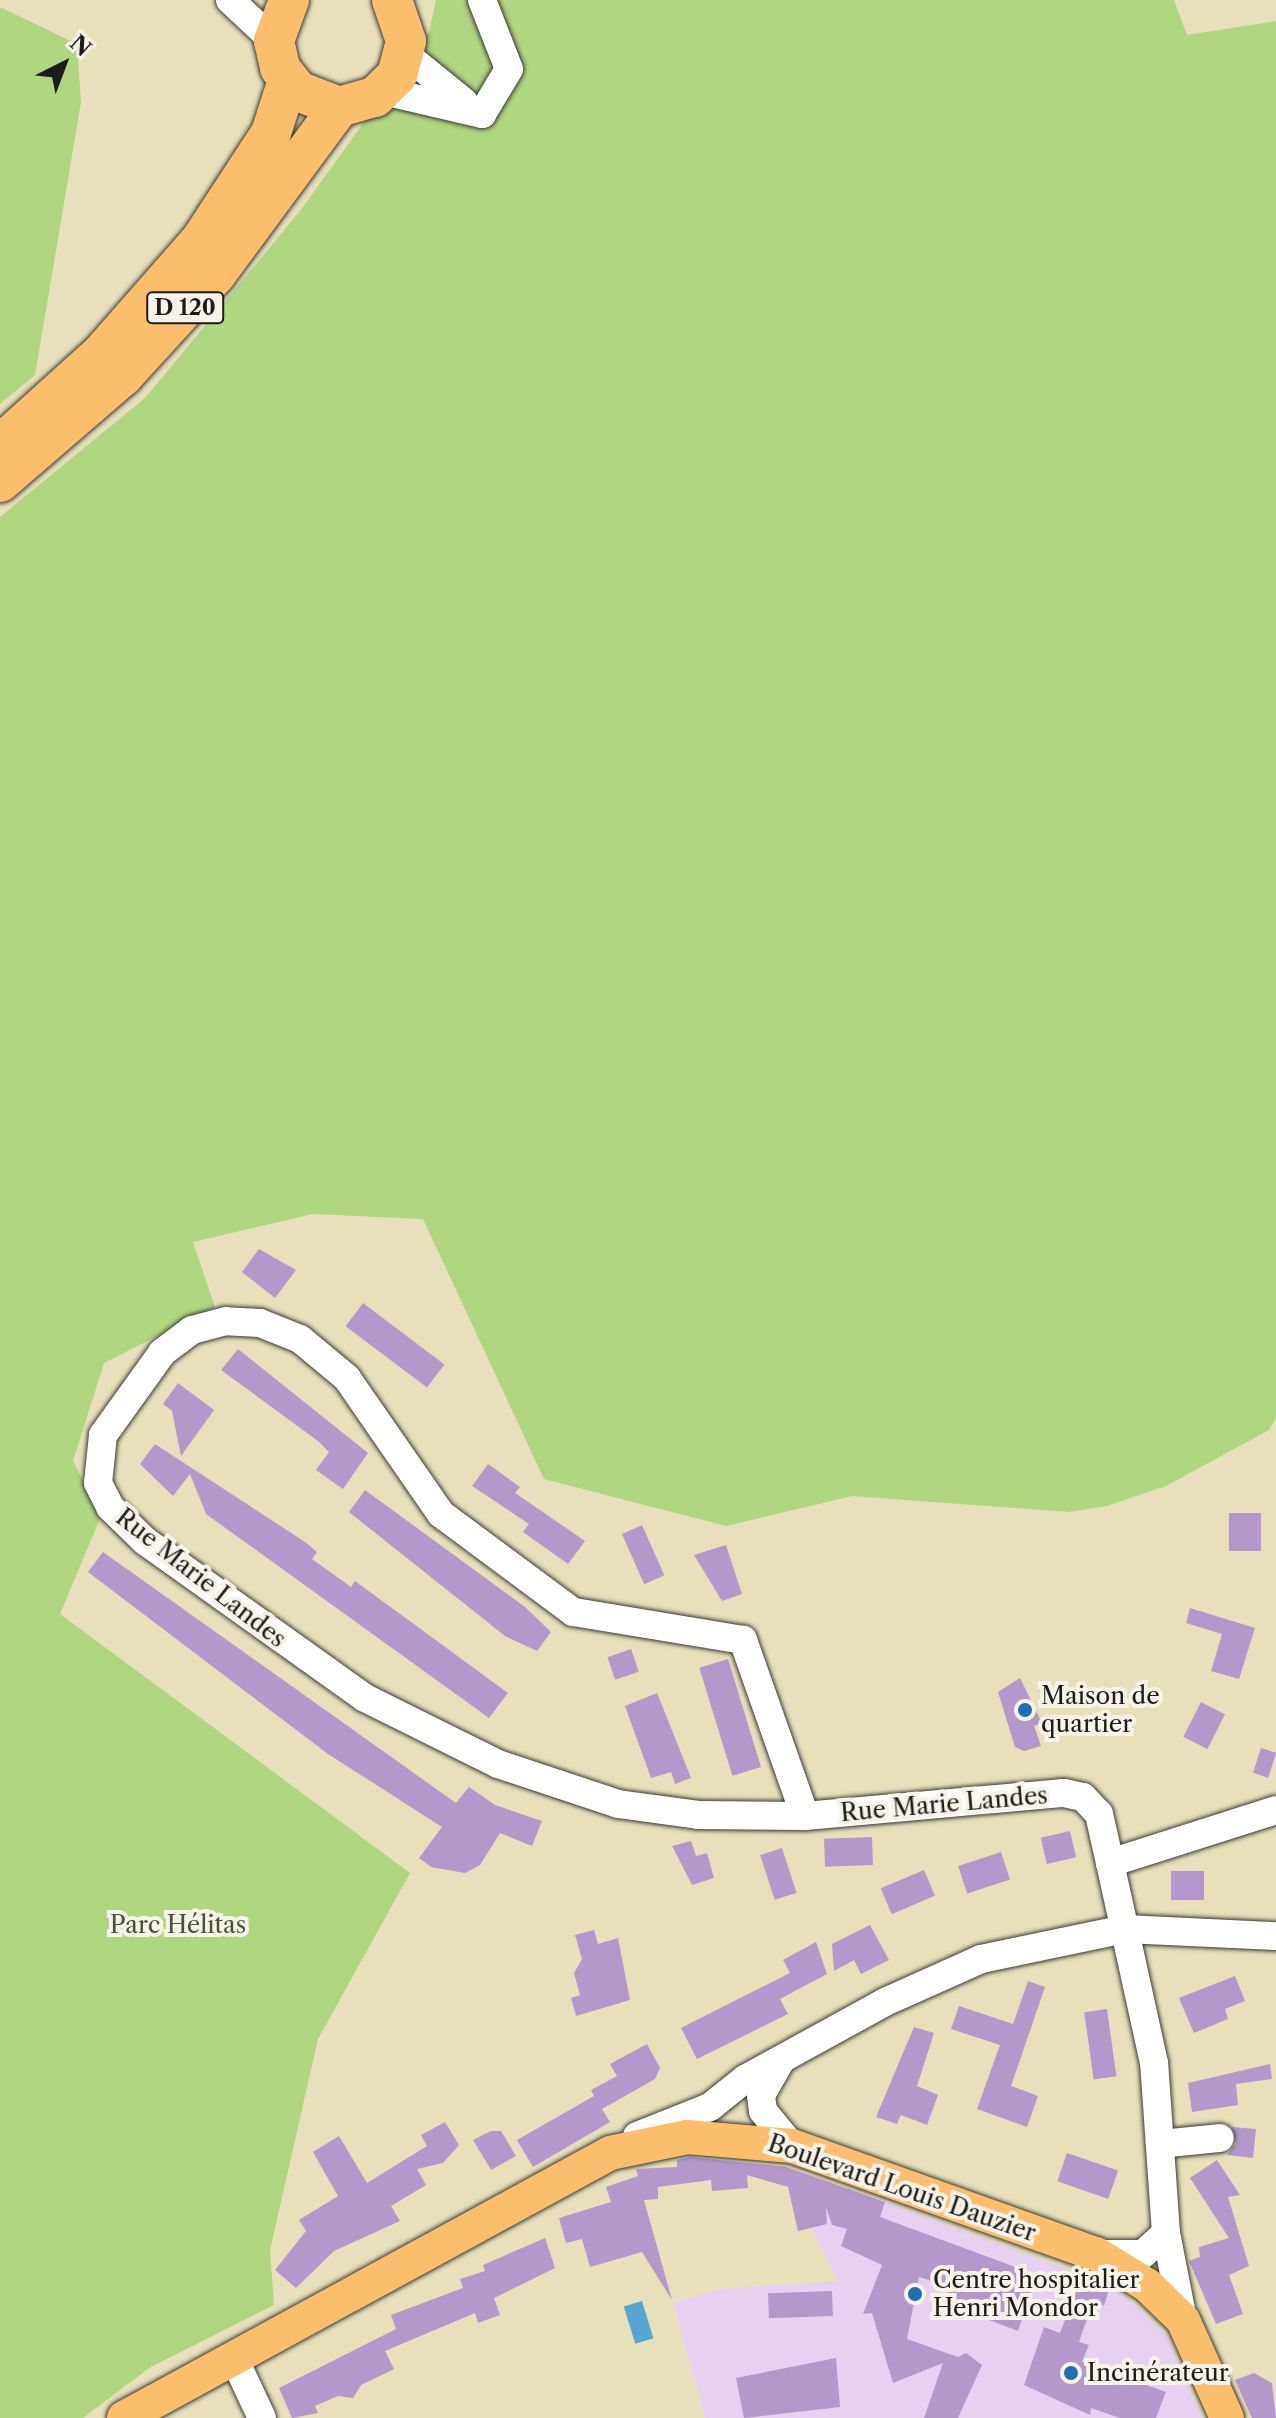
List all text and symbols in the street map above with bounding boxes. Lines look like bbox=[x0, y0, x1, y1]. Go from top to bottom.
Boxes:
north arrow bbox=[24, 24, 104, 104]
text: N bbox=[64, 29, 97, 62]
road number: D 120 bbox=[145, 290, 225, 326]
street label: Rue Marie Landes bbox=[110, 1503, 292, 1653]
place label: Maison de quartier bbox=[1041, 1682, 1160, 1738]
marker: Maison de quartier bbox=[1016, 1701, 1034, 1719]
street label: Rue Marie Landes bbox=[839, 1781, 1049, 1827]
park label: Parc Hélitas bbox=[110, 1911, 246, 1939]
street label: Boulevard Louis Dauzier bbox=[764, 2129, 1040, 2247]
place label: Centre hospitalier Henri Mondor bbox=[933, 2266, 1139, 2322]
marker: Centre hospitalier Henri Mondor bbox=[904, 2283, 926, 2305]
place label: Incinérateur bbox=[1087, 2359, 1229, 2387]
marker: Incinérateur bbox=[1062, 2364, 1080, 2382]

